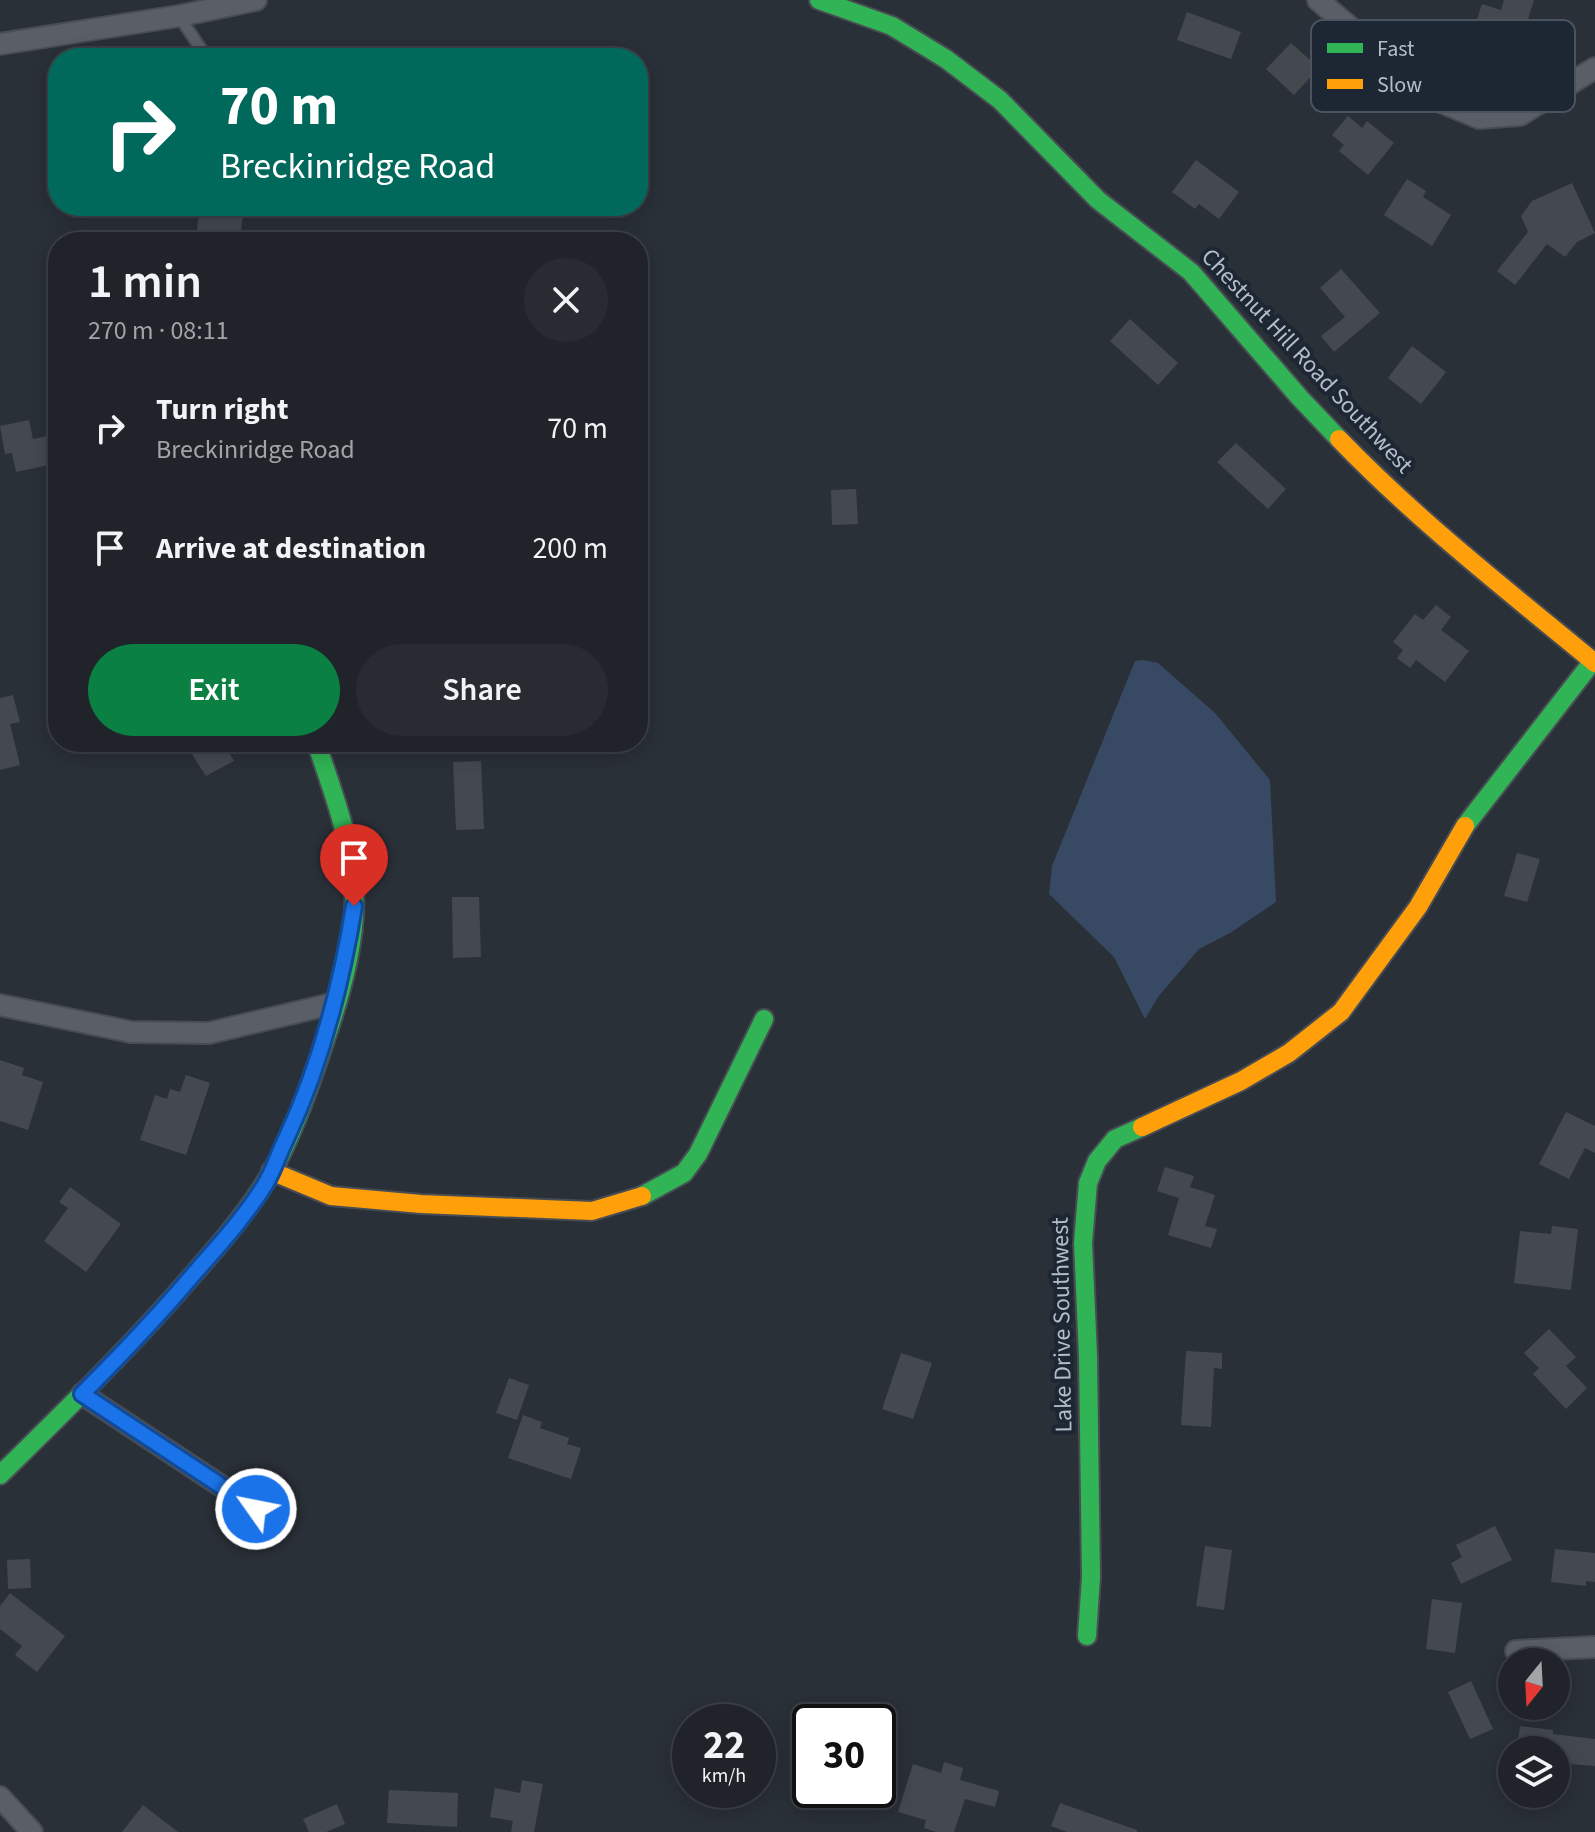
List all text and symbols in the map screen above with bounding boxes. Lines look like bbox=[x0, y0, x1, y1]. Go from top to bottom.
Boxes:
legend bbox=[1311, 20, 1575, 112]
text: Fast bbox=[1377, 33, 1415, 65]
text: 70 m bbox=[220, 67, 338, 146]
text: Slow bbox=[1377, 69, 1422, 101]
icon: right bbox=[88, 80, 192, 184]
text: Breckinridge Road bbox=[220, 141, 495, 192]
street label: Chestnut Hill Road Southwest bbox=[1193, 240, 1421, 482]
text: 1 min bbox=[88, 248, 202, 316]
button: close bbox=[524, 258, 608, 342]
text: 270 m · 08:11 bbox=[88, 312, 229, 349]
text: Turn right bbox=[156, 388, 288, 431]
icon: right bbox=[88, 406, 132, 450]
text: 70 m bbox=[547, 407, 608, 450]
text: Breckinridge Road bbox=[156, 431, 355, 468]
icon: arrive bbox=[88, 526, 132, 570]
text: Arrive at destination bbox=[156, 527, 426, 570]
text: 200 m bbox=[532, 527, 608, 570]
button: Exit bbox=[88, 644, 340, 736]
button: Share bbox=[356, 644, 608, 736]
pin bbox=[320, 824, 388, 906]
icon: arrive bbox=[332, 836, 376, 880]
street label: Lake Drive Southwest bbox=[1043, 1217, 1081, 1433]
position arrow bbox=[214, 1467, 298, 1551]
north arrow bbox=[1498, 1648, 1570, 1720]
map controls bbox=[1498, 1648, 1570, 1808]
speed limit sign: 30 bbox=[792, 1704, 896, 1808]
text: 22 bbox=[703, 1717, 745, 1774]
button: layers bbox=[1498, 1736, 1570, 1808]
text: km/h bbox=[702, 1762, 746, 1790]

